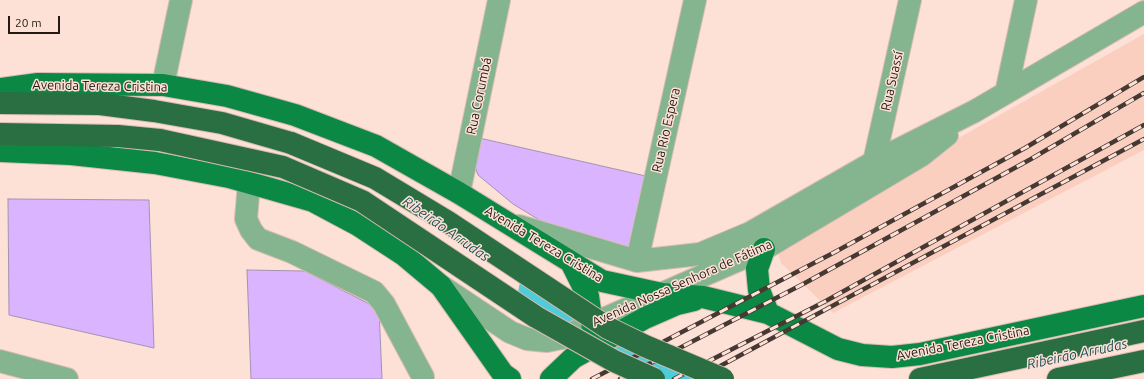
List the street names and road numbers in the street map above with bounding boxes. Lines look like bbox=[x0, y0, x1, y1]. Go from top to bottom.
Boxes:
street label: Rua Suassí bbox=[878, 50, 906, 112]
street label: Rua Corumbá bbox=[463, 56, 495, 136]
street label: Avenida Tereza Cristina bbox=[32, 77, 168, 95]
street label: Rua Rio Espera bbox=[649, 86, 683, 174]
street label: Avenida Tereza Cristina bbox=[482, 203, 606, 285]
street label: Avenida Nossa Senhora de Fátima bbox=[590, 236, 774, 330]
street label: Avenida Tereza Cristina bbox=[895, 322, 1031, 364]

